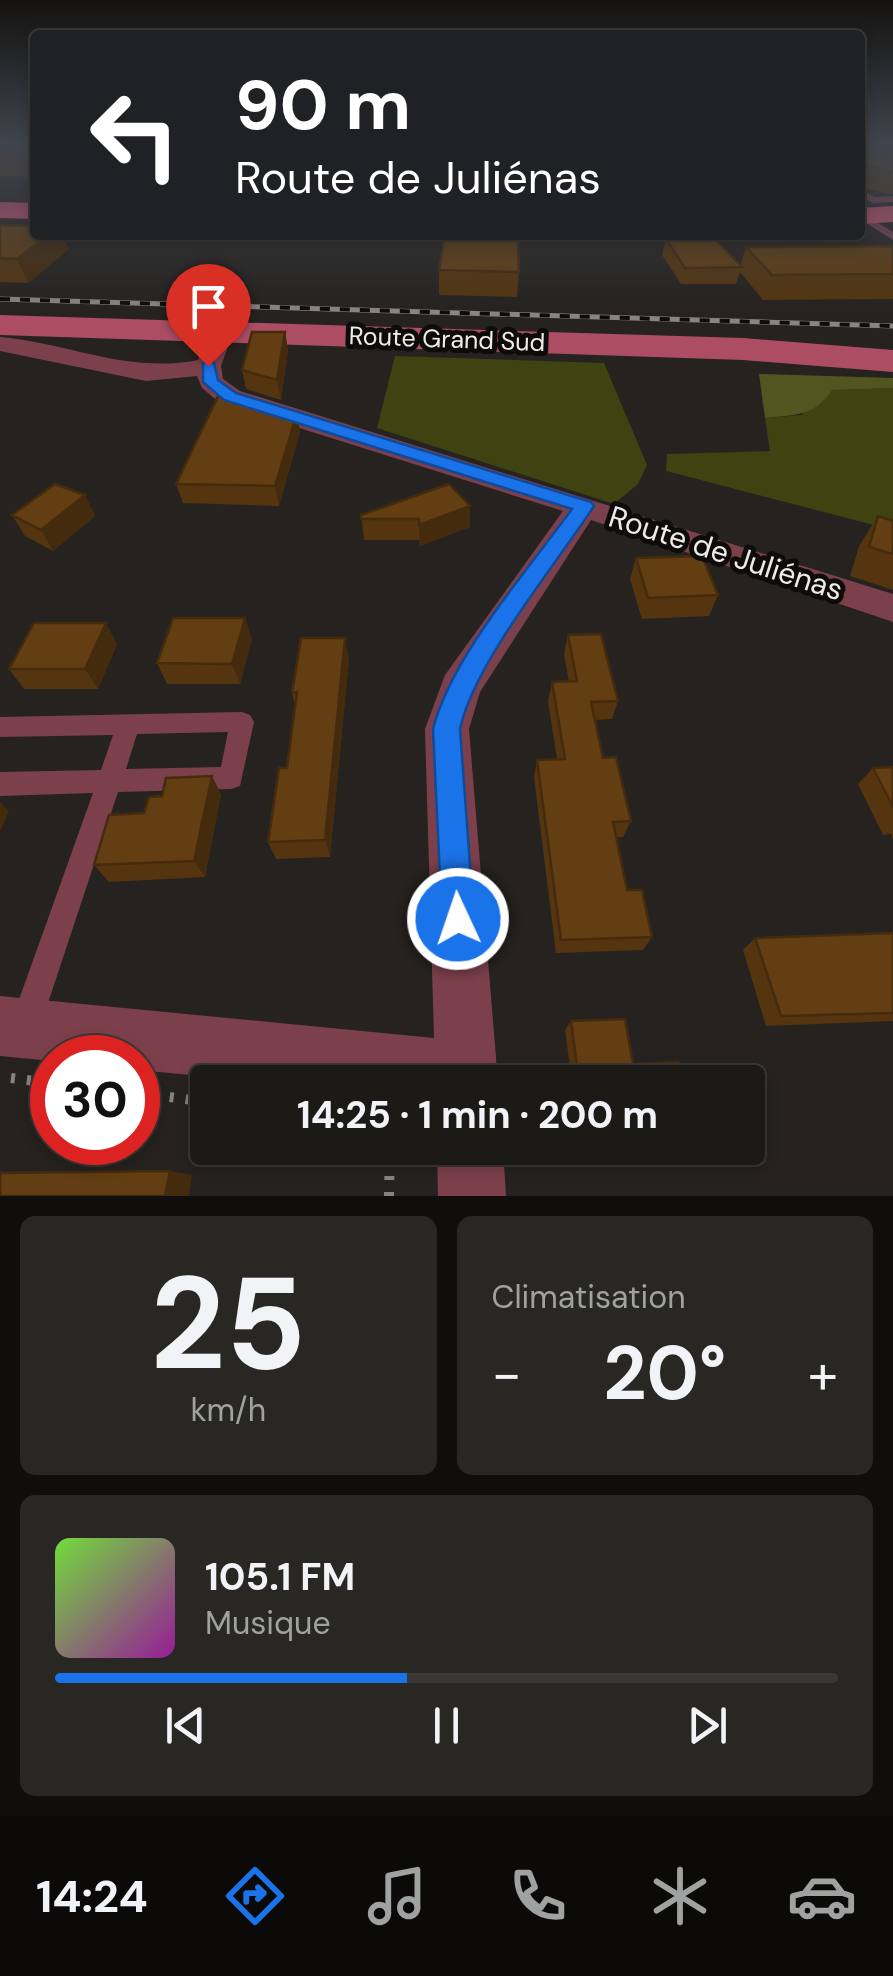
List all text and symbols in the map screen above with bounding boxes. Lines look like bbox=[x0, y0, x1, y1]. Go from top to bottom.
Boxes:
text: 90 m bbox=[235, 60, 411, 151]
icon: left bbox=[70, 70, 200, 200]
text: Route de Juliénas bbox=[235, 148, 601, 207]
pin bbox=[166, 264, 251, 367]
icon: arrive bbox=[181, 279, 236, 334]
street label: Route Grand Sud bbox=[348, 319, 546, 359]
street label: Route de Juliénas bbox=[604, 497, 848, 609]
position arrow bbox=[406, 867, 510, 971]
speed limit sign: 30 bbox=[30, 1035, 160, 1165]
text: 14:25 · 1 min · 200 m bbox=[297, 1090, 658, 1140]
text: 25 bbox=[150, 1239, 306, 1408]
text: Climatisation bbox=[492, 1276, 686, 1318]
text: 20° bbox=[603, 1325, 726, 1422]
text: − bbox=[492, 1338, 522, 1410]
text: + bbox=[808, 1338, 838, 1410]
text: km/h bbox=[190, 1389, 266, 1431]
text: 105.1 FM bbox=[205, 1552, 355, 1602]
text: Musique bbox=[205, 1602, 331, 1644]
icon: previous bbox=[158, 1698, 213, 1753]
icon: pause bbox=[419, 1698, 474, 1753]
icon: next bbox=[680, 1698, 735, 1753]
icon: directions bbox=[220, 1861, 290, 1931]
icon: music bbox=[362, 1861, 432, 1931]
icon: phone bbox=[503, 1861, 573, 1931]
icon: climate bbox=[645, 1861, 715, 1931]
icon: car bbox=[787, 1861, 857, 1931]
text: 14:24 bbox=[36, 1867, 148, 1926]

